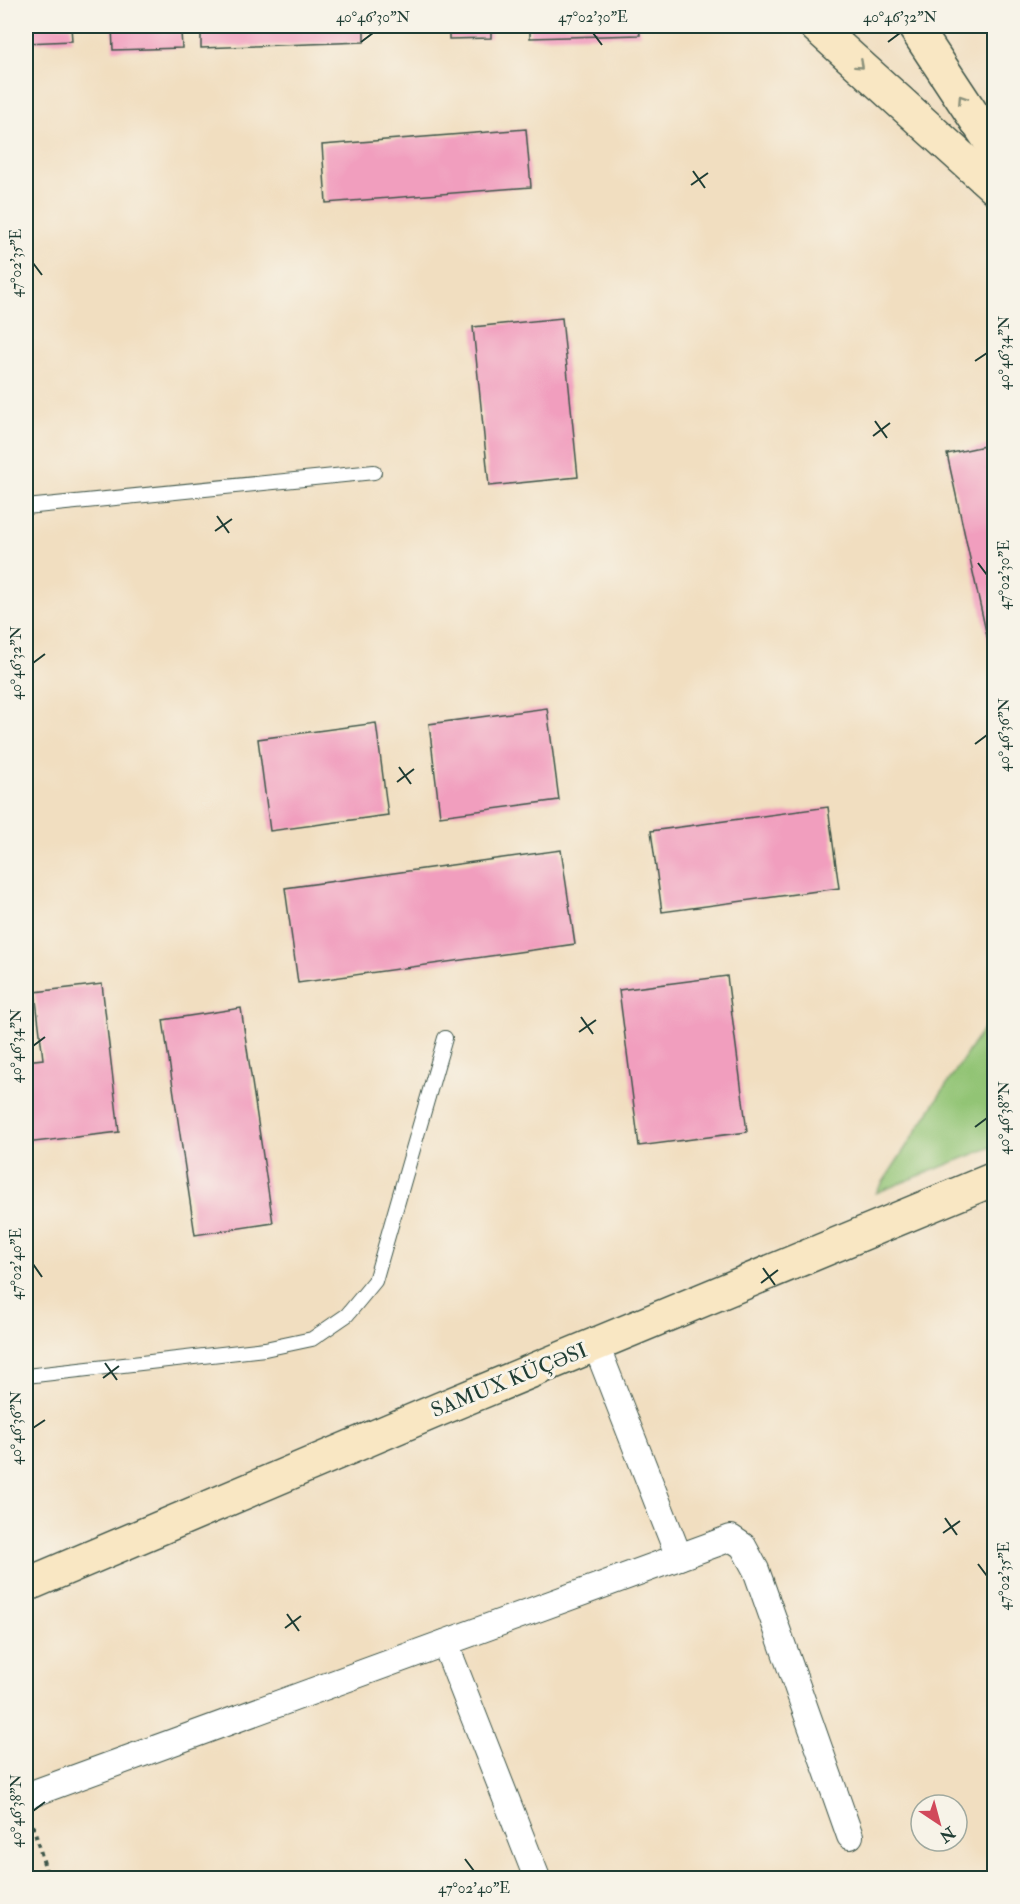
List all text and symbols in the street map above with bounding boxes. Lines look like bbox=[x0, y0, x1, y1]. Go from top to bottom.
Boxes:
text: 40°46'30"N bbox=[336, 8, 411, 27]
text: 47°02'30"E bbox=[558, 8, 628, 27]
text: 40°46'32"N bbox=[863, 8, 938, 27]
one-way arrow bbox=[853, 58, 863, 69]
one-way arrow bbox=[959, 94, 970, 105]
text: 47°02'35"E bbox=[7, 228, 26, 297]
text: 40°46'34"N bbox=[995, 315, 1014, 390]
text: 47°02'30"E bbox=[995, 540, 1014, 610]
text: 40°46'32"N bbox=[7, 625, 26, 700]
text: 40°46'36"N bbox=[995, 698, 1014, 772]
text: 40°46'34"N bbox=[7, 1008, 26, 1083]
text: 40°46'38"N bbox=[995, 1081, 1014, 1155]
text: 47°02'40"E bbox=[7, 1228, 26, 1300]
street label: SAMUX KÜÇƏSI bbox=[427, 1337, 591, 1424]
text: 40°46'36"N bbox=[7, 1391, 26, 1465]
text: 47°02'35"E bbox=[995, 1541, 1014, 1610]
text: 40°46'38"N bbox=[7, 1774, 26, 1848]
north arrow bbox=[909, 1793, 969, 1853]
text: N bbox=[935, 1821, 960, 1847]
text: 47°02'40"E bbox=[438, 1879, 510, 1898]

